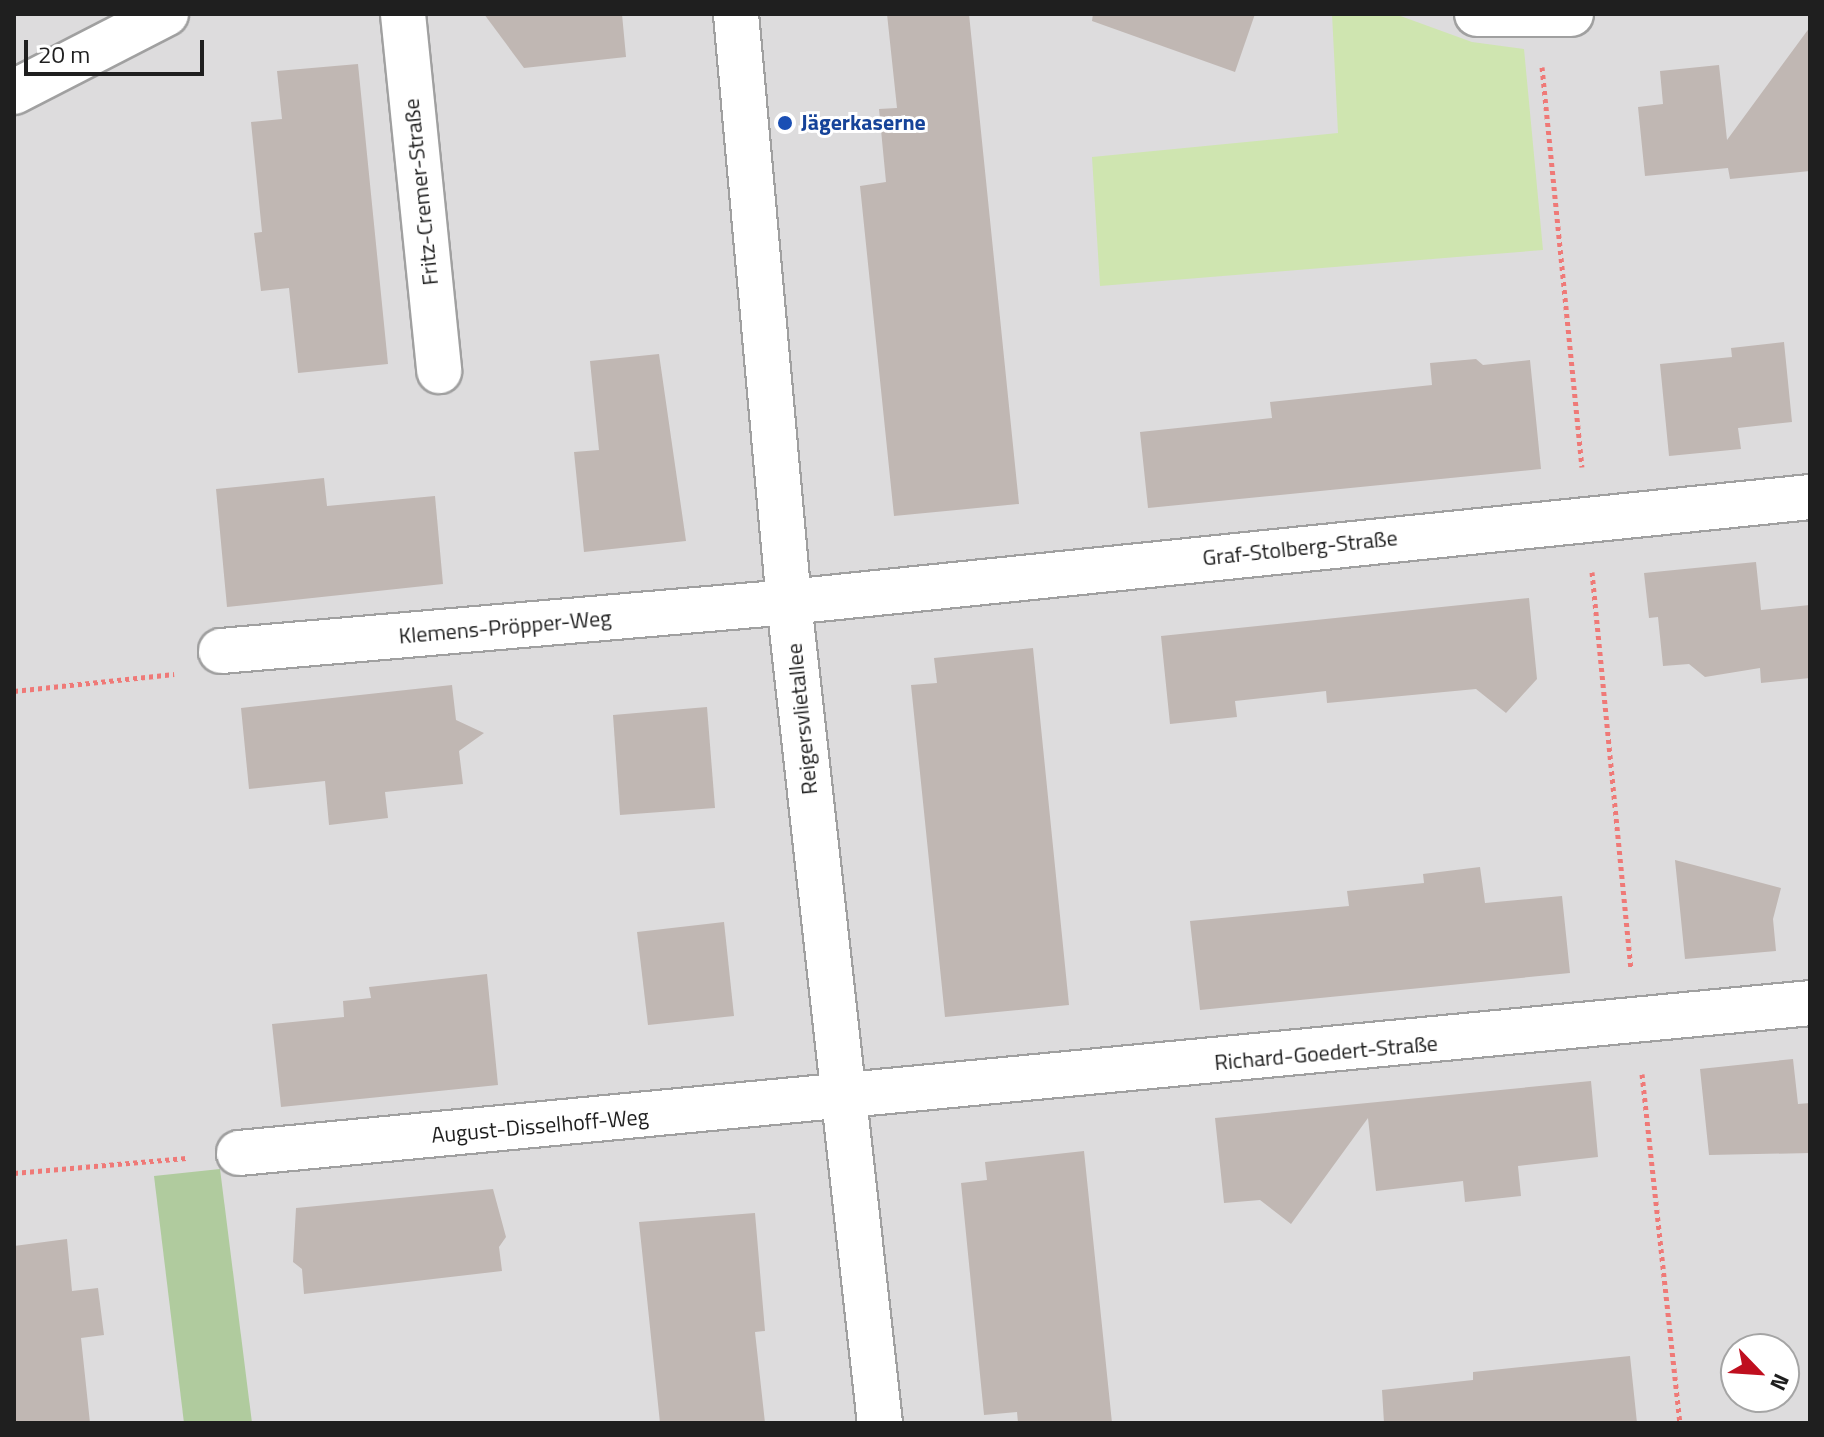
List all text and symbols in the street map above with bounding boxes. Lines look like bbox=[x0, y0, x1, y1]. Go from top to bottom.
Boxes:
scale bar bbox=[28, 24, 208, 74]
text: 20 m bbox=[38, 36, 90, 72]
street label: Fritz-Cremer-Straße bbox=[398, 97, 444, 287]
place label: Jägerkaserne bbox=[801, 110, 926, 136]
marker: Jägerkaserne bbox=[776, 114, 794, 132]
street label: Graf-Stolberg-Straße bbox=[1201, 525, 1399, 571]
street label: Klemens-Pröpper-Weg bbox=[398, 605, 612, 649]
street label: Reigersvlietallee bbox=[781, 642, 823, 796]
street label: Richard-Goedert-Straße bbox=[1213, 1030, 1439, 1076]
street label: August-Disselhoff-Weg bbox=[430, 1103, 650, 1149]
north arrow bbox=[1720, 1333, 1800, 1413]
text: N bbox=[1761, 1368, 1799, 1396]

